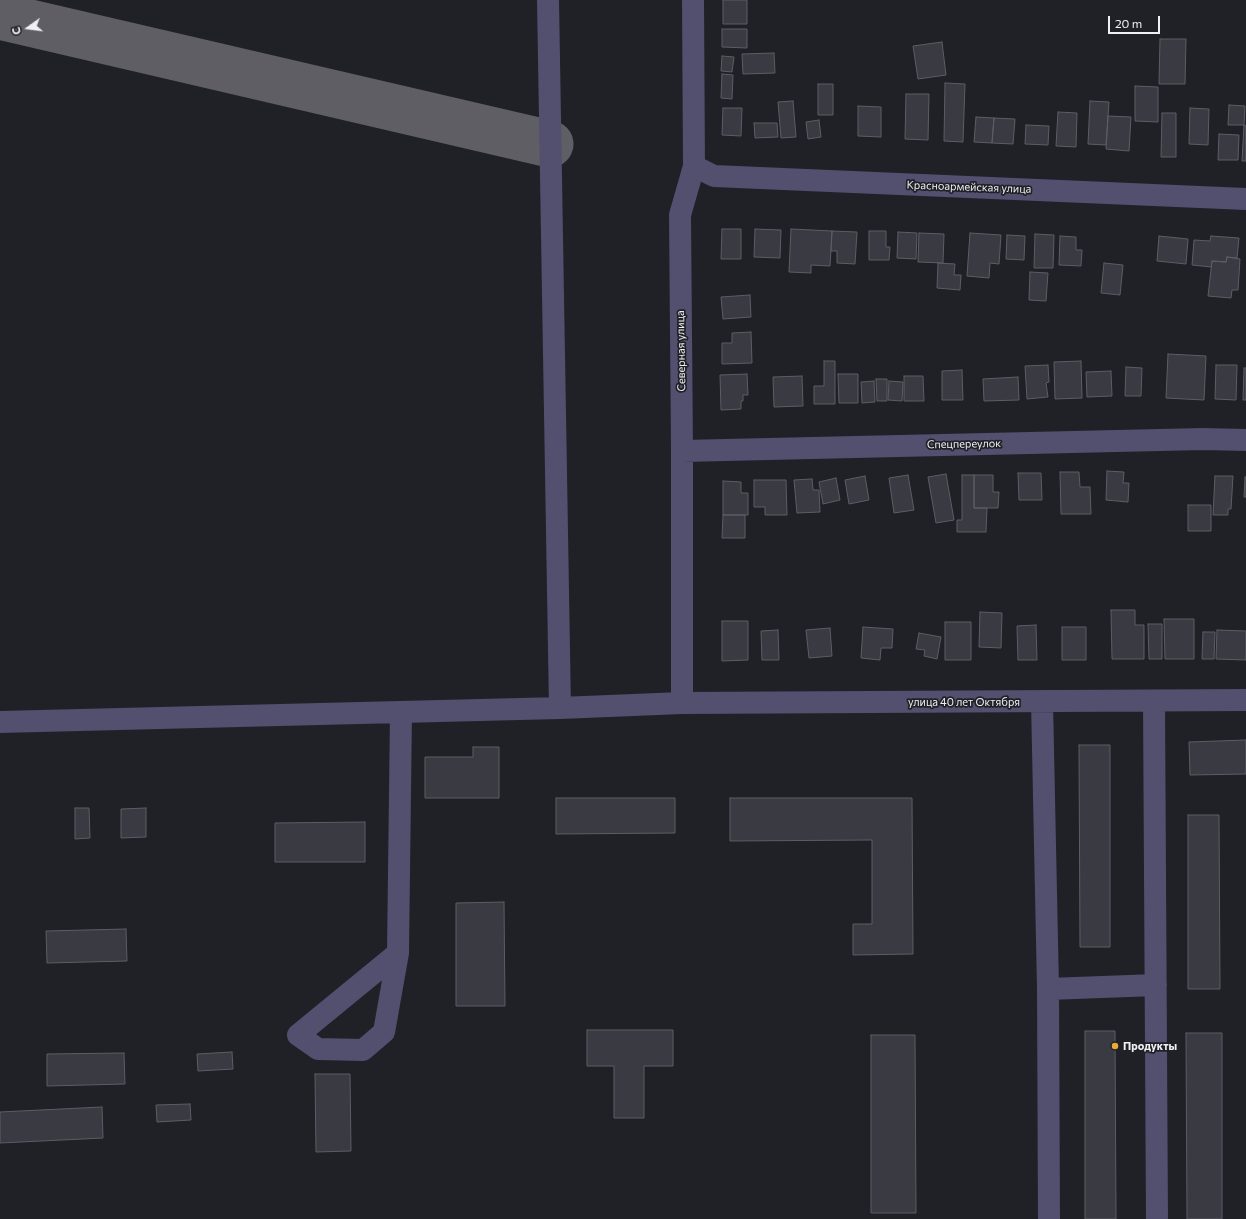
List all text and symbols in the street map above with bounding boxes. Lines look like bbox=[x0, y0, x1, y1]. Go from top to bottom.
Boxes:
north arrow bbox=[8, 8, 48, 48]
scale bar bbox=[1110, 8, 1162, 34]
text: 20 m bbox=[1115, 16, 1142, 30]
text: С bbox=[9, 26, 23, 36]
street label: Красноармейская улица bbox=[906, 178, 1032, 196]
street label: Северная улица bbox=[674, 310, 688, 392]
street label: Спецпереулок bbox=[927, 437, 1001, 451]
street label: улица 40 лет Октября bbox=[908, 695, 1020, 709]
place label: Продукты bbox=[1123, 1039, 1177, 1053]
marker: Продукты bbox=[1110, 1041, 1120, 1051]

